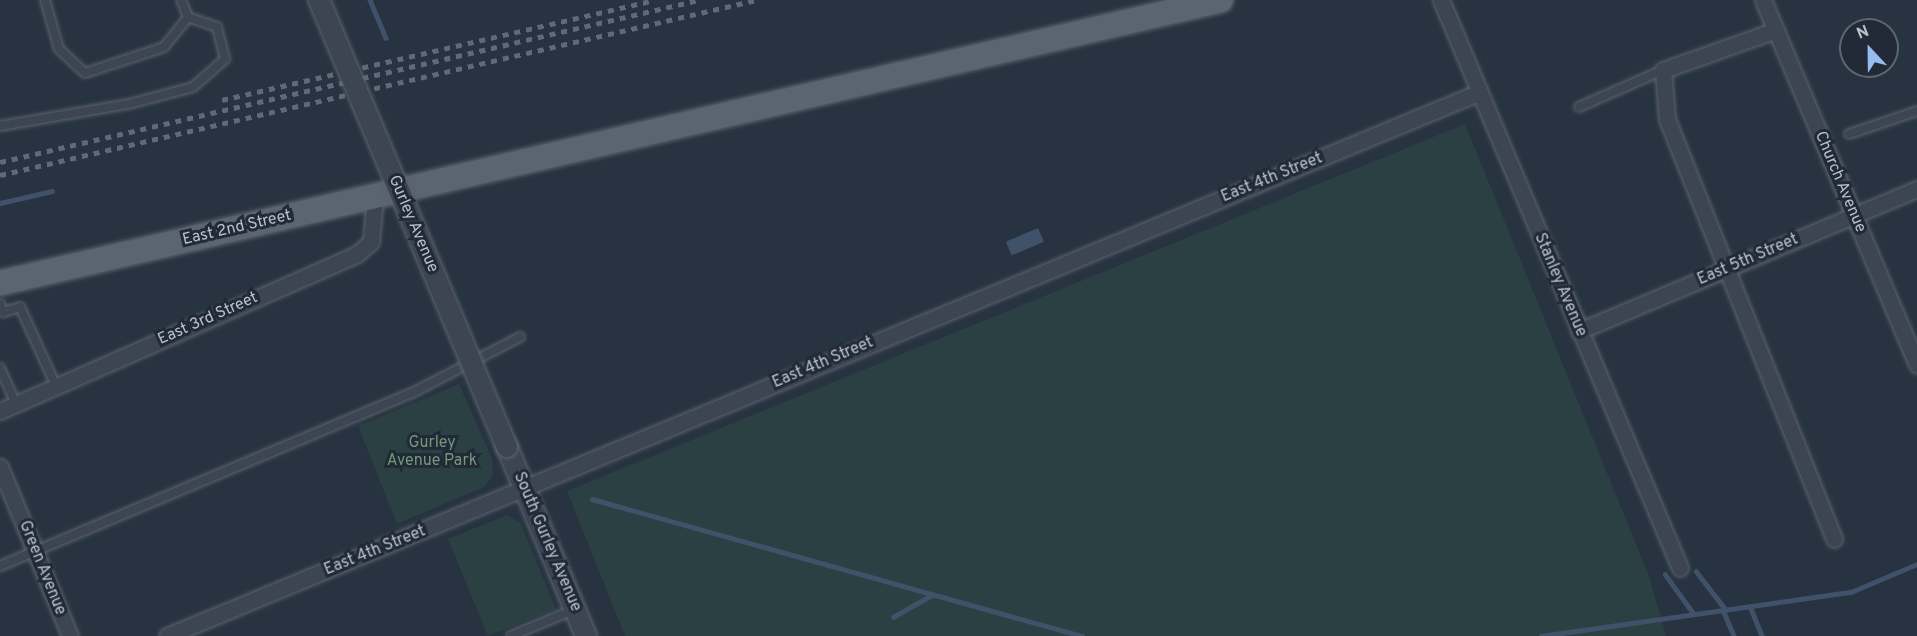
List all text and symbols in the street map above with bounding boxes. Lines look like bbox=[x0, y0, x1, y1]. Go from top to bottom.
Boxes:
north arrow bbox=[1839, 18, 1899, 78]
text: N bbox=[1854, 22, 1872, 45]
street label: Church Avenue bbox=[1810, 128, 1870, 236]
street label: East 4th Street bbox=[1219, 149, 1325, 207]
street label: Gurley Avenue bbox=[384, 172, 442, 276]
street label: East 2nd Street bbox=[181, 206, 293, 250]
street label: Stanley Avenue bbox=[1529, 230, 1591, 340]
street label: East 5th Street bbox=[1695, 230, 1801, 290]
street label: East 3rd Street bbox=[155, 288, 261, 350]
street label: East 4th Street bbox=[770, 333, 876, 393]
park label: Gurley Avenue Park bbox=[387, 433, 477, 471]
street label: South Gurley Avenue bbox=[509, 469, 585, 615]
street label: Green Avenue bbox=[14, 518, 70, 618]
street label: East 4th Street bbox=[322, 522, 428, 580]

